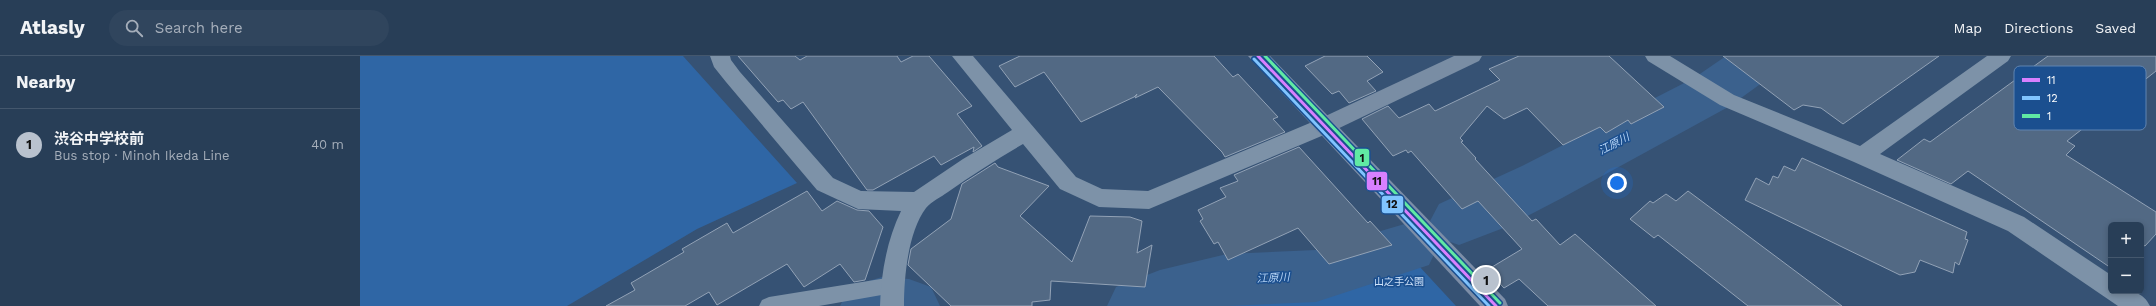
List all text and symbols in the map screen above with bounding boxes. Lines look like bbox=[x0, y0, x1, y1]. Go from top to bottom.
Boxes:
search box bbox=[109, 10, 389, 46]
text: Atlasly bbox=[20, 16, 85, 39]
icon: search bbox=[123, 17, 145, 39]
text: Search here bbox=[155, 19, 243, 37]
text: Map bbox=[1954, 20, 1982, 36]
text: Directions bbox=[2004, 20, 2073, 36]
text: Saved bbox=[2095, 20, 2136, 36]
legend bbox=[2014, 66, 2146, 130]
text: Nearby bbox=[16, 72, 75, 92]
text: 11 bbox=[2047, 74, 2056, 87]
text: 12 bbox=[2047, 92, 2058, 105]
text: 1 bbox=[2047, 110, 2051, 123]
text: 渋谷中学校前 bbox=[54, 130, 144, 148]
water label: 江原川 bbox=[1596, 130, 1633, 157]
text: 1 bbox=[26, 137, 32, 152]
text: 40 m bbox=[311, 137, 344, 152]
text: Bus stop · Minoh Ikeda Line bbox=[54, 148, 230, 163]
line badge: 1 bbox=[1354, 148, 1370, 167]
text: 1 bbox=[1360, 152, 1364, 165]
line badge: 11 bbox=[1366, 171, 1388, 191]
your location bbox=[1607, 173, 1627, 193]
text: 11 bbox=[1372, 175, 1382, 188]
line badge: 12 bbox=[1381, 195, 1404, 214]
text: 12 bbox=[1386, 198, 1398, 211]
map controls bbox=[2108, 222, 2144, 294]
button: + bbox=[2108, 222, 2144, 258]
button: − bbox=[2108, 258, 2144, 294]
pin: 1 bbox=[1473, 265, 1499, 295]
water label: 江原川 bbox=[1256, 271, 1291, 285]
park label: 山之手公園 bbox=[1374, 276, 1424, 287]

